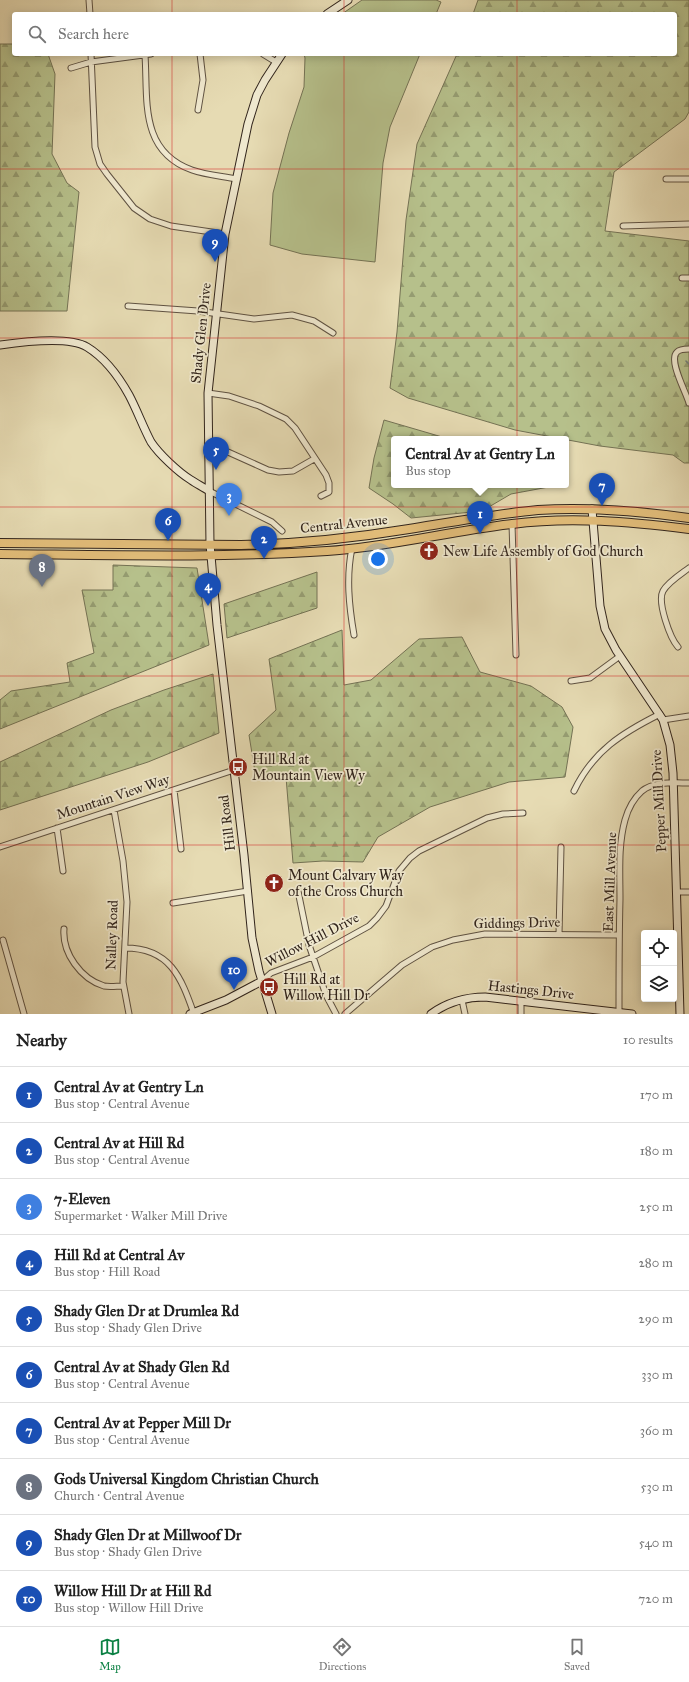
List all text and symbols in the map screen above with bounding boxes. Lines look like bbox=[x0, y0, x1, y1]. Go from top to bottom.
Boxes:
search box bbox=[12, 12, 677, 56]
icon: search bbox=[26, 23, 48, 45]
text: Search here bbox=[58, 25, 129, 43]
pin: 9 bbox=[202, 229, 228, 262]
street label: Shady Glen Drive bbox=[187, 282, 215, 384]
popup bbox=[391, 436, 569, 488]
pin: 5 bbox=[203, 437, 229, 470]
text: Central Av at Gentry Ln bbox=[405, 445, 555, 463]
text: Bus stop bbox=[405, 463, 451, 479]
pin: 7 bbox=[589, 473, 615, 506]
pin: 3 bbox=[216, 483, 242, 516]
pin: 1 bbox=[467, 501, 493, 534]
pin: 6 bbox=[155, 508, 181, 541]
street label: Central Avenue bbox=[299, 511, 389, 537]
pin: 2 bbox=[251, 526, 277, 559]
church icon: New Life Assembly of God Church bbox=[418, 540, 440, 562]
place label: New Life Assembly of God Church bbox=[443, 543, 643, 560]
your location bbox=[368, 549, 388, 569]
pin: 8 bbox=[29, 554, 55, 587]
pin: 4 bbox=[195, 573, 221, 606]
street label: Pepper Mill Drive bbox=[648, 749, 670, 853]
place label: Hill Rd at Mountain View Wy bbox=[252, 751, 365, 784]
bus stop icon: Hill Rd at Mountain View Wy bbox=[227, 756, 249, 778]
street label: Mountain View Way bbox=[54, 771, 172, 823]
street label: Hill Road bbox=[215, 794, 239, 852]
street label: East Mill Avenue bbox=[600, 832, 620, 932]
place label: Mount Calvary Way of the Cross Church bbox=[288, 867, 404, 900]
church icon: Mount Calvary Way of the Cross Church bbox=[263, 872, 285, 894]
street label: Nalley Road bbox=[102, 900, 122, 970]
street label: Willow Hill Drive bbox=[262, 909, 362, 971]
street label: Giddings Drive bbox=[474, 914, 561, 932]
map controls bbox=[641, 930, 677, 1002]
button: locate bbox=[641, 930, 677, 966]
pin: 10 bbox=[221, 957, 247, 990]
button: layers bbox=[641, 966, 677, 1002]
place label: Hill Rd at Willow Hill Dr bbox=[283, 971, 371, 1004]
bus stop icon: Hill Rd at Willow Hill Dr bbox=[258, 976, 280, 998]
street label: Hastings Drive bbox=[487, 977, 575, 1003]
text: Nearby bbox=[16, 1030, 67, 1051]
text: 10 results bbox=[623, 1032, 673, 1048]
text: Central Av at Gentry Ln bbox=[54, 1078, 204, 1096]
text: 1 bbox=[26, 1087, 32, 1103]
text: 170 m bbox=[640, 1087, 673, 1103]
text: Bus stop · Central Avenue bbox=[54, 1096, 190, 1112]
text: Central Av at Hill Rd bbox=[54, 1134, 184, 1152]
text: 2 bbox=[26, 1143, 32, 1159]
text: 180 m bbox=[640, 1143, 673, 1159]
text: Bus stop · Central Avenue bbox=[54, 1152, 190, 1168]
text: 7-Eleven bbox=[54, 1190, 110, 1208]
text: 3 bbox=[26, 1199, 32, 1215]
text: 250 m bbox=[639, 1199, 673, 1215]
text: Supermarket · Walker Mill Drive bbox=[54, 1208, 227, 1224]
text: Hill Rd at Central Av bbox=[54, 1246, 184, 1264]
text: 4 bbox=[25, 1255, 33, 1271]
text: 280 m bbox=[638, 1255, 673, 1271]
text: Bus stop · Hill Road bbox=[54, 1264, 160, 1280]
text: Shady Glen Dr at Drumlea Rd bbox=[54, 1302, 239, 1320]
text: 5 bbox=[26, 1311, 32, 1327]
text: 290 m bbox=[638, 1311, 673, 1327]
text: Bus stop · Shady Glen Drive bbox=[54, 1320, 202, 1336]
text: Central Av at Shady Glen Rd bbox=[54, 1358, 230, 1376]
text: 6 bbox=[26, 1367, 32, 1383]
text: 330 m bbox=[641, 1367, 673, 1383]
text: Bus stop · Central Avenue bbox=[54, 1376, 190, 1392]
text: Central Av at Pepper Mill Dr bbox=[54, 1414, 231, 1432]
text: 7 bbox=[26, 1423, 32, 1439]
text: 360 m bbox=[640, 1423, 673, 1439]
text: Bus stop · Central Avenue bbox=[54, 1432, 190, 1448]
text: Gods Universal Kingdom Christian Church bbox=[54, 1470, 319, 1488]
text: 8 bbox=[26, 1479, 32, 1495]
text: 530 m bbox=[640, 1479, 673, 1495]
text: Church · Central Avenue bbox=[54, 1488, 184, 1504]
text: Shady Glen Dr at Millwoof Dr bbox=[54, 1526, 241, 1544]
text: 9 bbox=[26, 1535, 32, 1551]
text: 540 m bbox=[639, 1535, 673, 1551]
text: Bus stop · Shady Glen Drive bbox=[54, 1544, 202, 1560]
text: Willow Hill Dr at Hill Rd bbox=[54, 1582, 212, 1600]
text: 10 bbox=[23, 1591, 35, 1607]
text: 720 m bbox=[638, 1591, 673, 1607]
text: Bus stop · Willow Hill Drive bbox=[54, 1600, 204, 1616]
tab: Map bbox=[99, 1636, 121, 1673]
tab: Directions bbox=[319, 1636, 366, 1673]
tab: Saved bbox=[564, 1636, 590, 1673]

